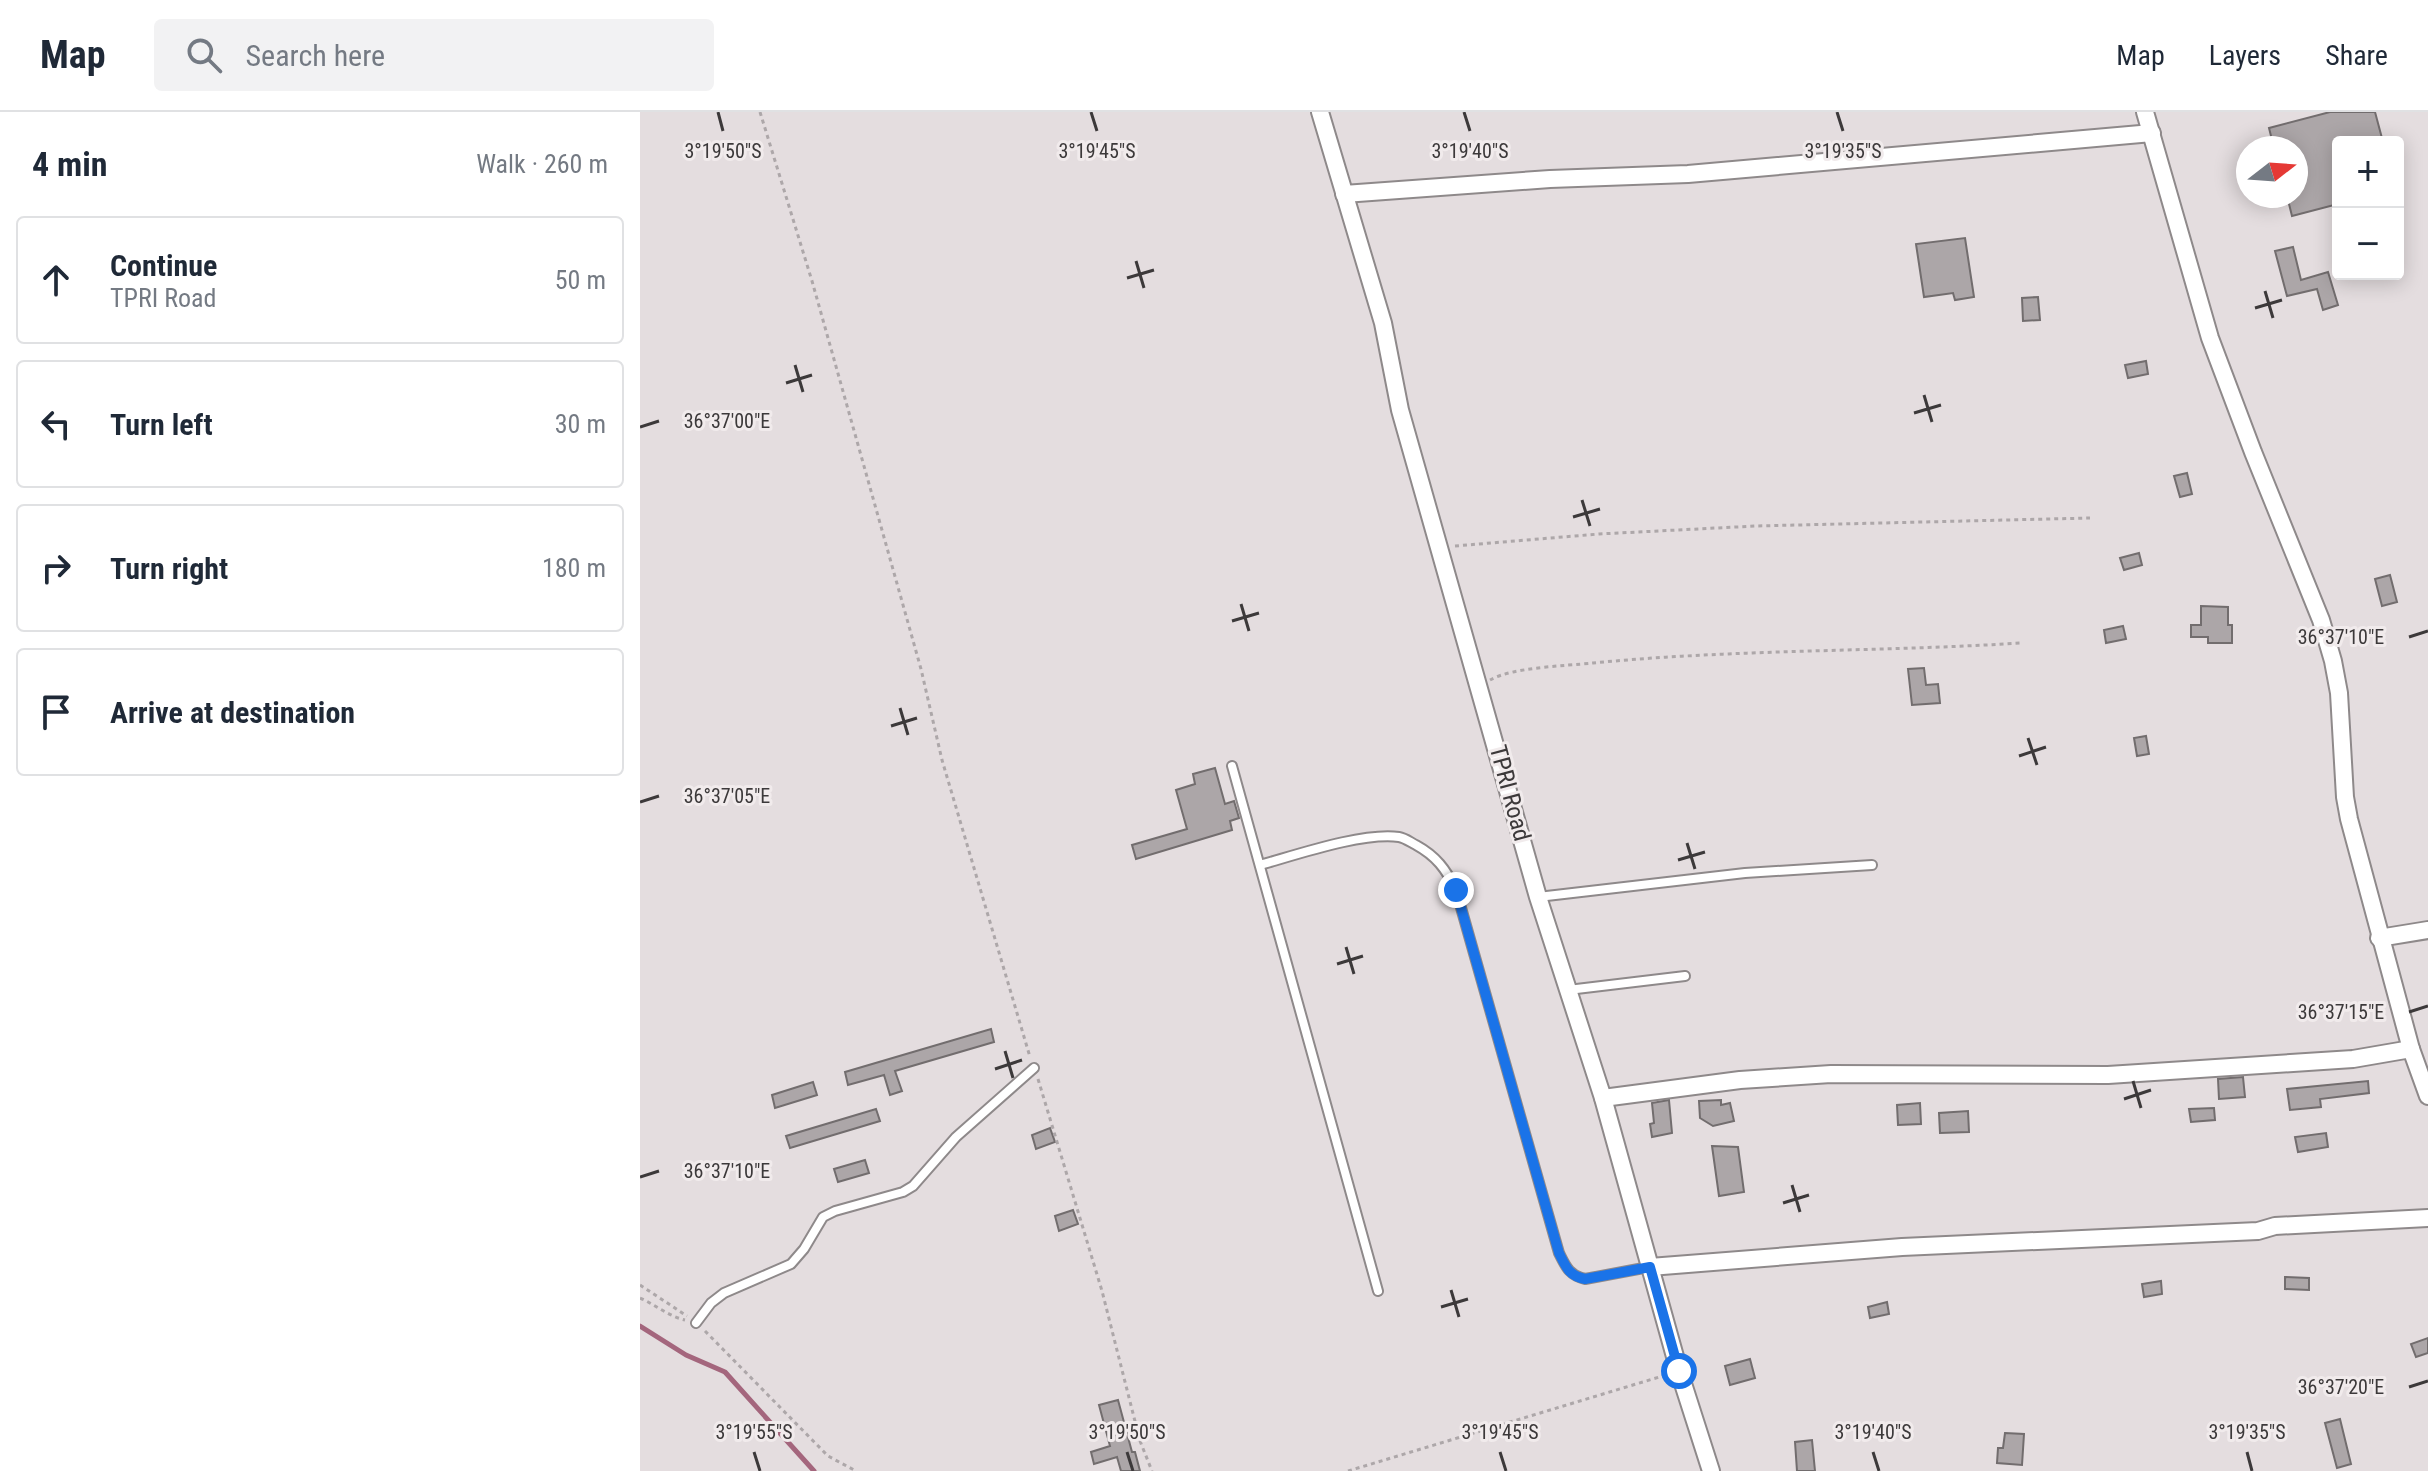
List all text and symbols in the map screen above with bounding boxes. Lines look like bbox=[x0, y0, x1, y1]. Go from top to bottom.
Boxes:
search box bbox=[154, 19, 714, 91]
text: Map bbox=[40, 33, 106, 77]
icon: search bbox=[182, 33, 226, 77]
text: Search here bbox=[246, 38, 385, 73]
text: Map bbox=[2116, 39, 2165, 72]
text: Layers bbox=[2209, 39, 2281, 72]
text: Share bbox=[2325, 39, 2388, 72]
north arrow bbox=[2236, 136, 2308, 208]
map controls bbox=[2332, 136, 2404, 280]
button: + bbox=[2332, 136, 2404, 208]
text: 3°19'50"S bbox=[684, 139, 762, 163]
text: 3°19'45"S bbox=[1058, 139, 1136, 163]
text: 3°19'40"S bbox=[1431, 139, 1509, 163]
text: 3°19'35"S bbox=[1804, 139, 1882, 163]
text: 4 min bbox=[32, 144, 108, 184]
text: Walk · 260 m bbox=[476, 149, 608, 179]
button: − bbox=[2332, 208, 2404, 280]
text: Continue bbox=[110, 248, 217, 283]
icon: ahead bbox=[34, 258, 78, 302]
text: 50 m bbox=[555, 265, 606, 295]
text: TPRI Road bbox=[110, 283, 216, 313]
icon: left bbox=[34, 402, 78, 446]
text: Turn left bbox=[110, 407, 213, 442]
text: 30 m bbox=[555, 409, 606, 439]
text: 36°37'00"E bbox=[684, 409, 770, 433]
icon: right bbox=[34, 546, 78, 590]
text: Turn right bbox=[110, 551, 228, 586]
text: 180 m bbox=[542, 553, 606, 583]
text: 36°37'10"E bbox=[2298, 625, 2384, 649]
icon: arrive bbox=[34, 690, 78, 734]
text: Arrive at destination bbox=[110, 695, 355, 730]
street label: TPRI Road bbox=[1484, 742, 1536, 844]
text: 36°37'05"E bbox=[684, 784, 770, 808]
route end bbox=[1438, 872, 1474, 908]
text: 36°37'15"E bbox=[2298, 1000, 2384, 1024]
text: 36°37'10"E bbox=[684, 1159, 770, 1183]
route start bbox=[1661, 1353, 1697, 1389]
text: 36°37'20"E bbox=[2298, 1375, 2384, 1399]
text: 3°19'55"S bbox=[715, 1420, 793, 1444]
text: 3°19'50"S bbox=[1088, 1420, 1166, 1444]
text: 3°19'45"S bbox=[1461, 1420, 1539, 1444]
text: 3°19'40"S bbox=[1834, 1420, 1912, 1444]
text: 3°19'35"S bbox=[2208, 1420, 2286, 1444]

